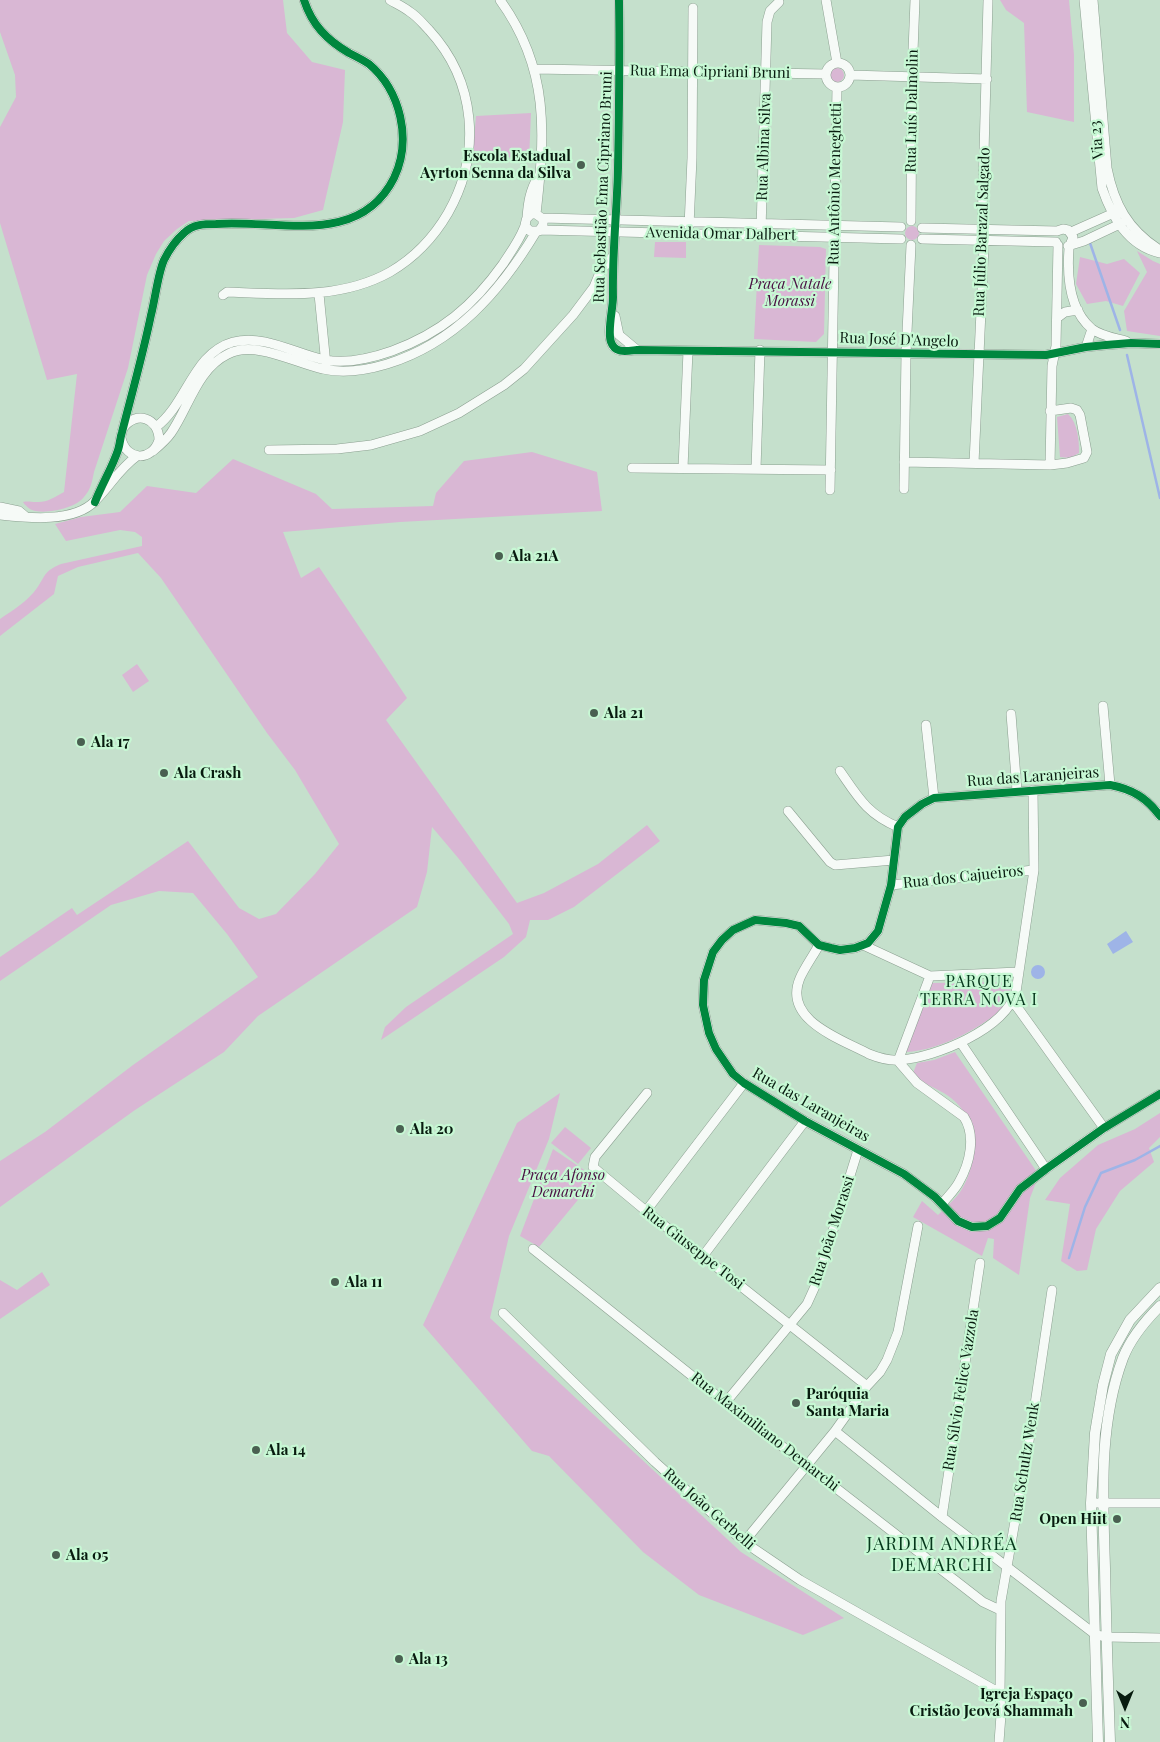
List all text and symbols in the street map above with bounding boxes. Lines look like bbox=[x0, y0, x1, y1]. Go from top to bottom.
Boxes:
street label: Rua Luís Dalmolin bbox=[902, 49, 922, 173]
street label: Rua Ema Cipriani Bruni bbox=[630, 62, 790, 82]
street label: Rua Sebastião Ema Cipriano Bruni bbox=[590, 71, 616, 303]
street label: Rua Albina Silva bbox=[753, 93, 775, 201]
street label: Rua Antônio Meneghetti bbox=[825, 103, 845, 265]
street label: Via 23 bbox=[1086, 120, 1108, 160]
place label: Escola Estadual Ayrton Senna da Silva bbox=[420, 147, 571, 182]
street label: Rua Júlio Barazal Salgado bbox=[970, 147, 994, 317]
marker: Escola Estadual Ayrton Senna da Silva bbox=[575, 159, 587, 171]
street label: Avenida Omar Dalbert bbox=[646, 224, 796, 244]
park label: Praça Natale Morassi bbox=[749, 275, 831, 310]
street label: Rua José D'Angelo bbox=[839, 329, 959, 351]
place label: Ala 21A bbox=[509, 547, 559, 565]
marker: Ala 21A bbox=[493, 550, 505, 562]
place label: Ala 21 bbox=[604, 704, 644, 722]
marker: Ala 21 bbox=[588, 707, 600, 719]
place label: Ala 17 bbox=[91, 733, 130, 751]
marker: Ala 17 bbox=[75, 736, 87, 748]
street label: Rua das Laranjeiras bbox=[966, 763, 1100, 791]
place label: Ala Crash bbox=[174, 764, 241, 782]
marker: Ala Crash bbox=[158, 767, 170, 779]
street label: Rua dos Cajueiros bbox=[902, 862, 1024, 892]
district label: PARQUE TERRA NOVA I bbox=[919, 972, 1039, 1010]
street label: Rua das Laranjeiras bbox=[749, 1064, 873, 1146]
place label: Ala 20 bbox=[410, 1120, 453, 1138]
marker: Ala 20 bbox=[394, 1123, 406, 1135]
park label: Praça Afonso Demarchi bbox=[521, 1166, 605, 1201]
street label: Rua João Morassi bbox=[806, 1174, 858, 1288]
street label: Rua Giuseppe Tosi bbox=[638, 1203, 748, 1293]
place label: Ala 11 bbox=[345, 1273, 382, 1291]
marker: Ala 11 bbox=[329, 1276, 341, 1288]
street label: Rua Sílvio Felice Vazzola bbox=[939, 1308, 983, 1472]
street label: Rua Maximiliano Demarchi bbox=[687, 1369, 843, 1495]
place label: Paróquia Santa Maria bbox=[806, 1385, 889, 1420]
marker: Paróquia Santa Maria bbox=[790, 1397, 802, 1409]
street label: Rua Schultz Wenk bbox=[1007, 1401, 1043, 1523]
place label: Ala 14 bbox=[266, 1441, 306, 1459]
marker: Ala 14 bbox=[250, 1444, 262, 1456]
street label: Rua João Gerbelli bbox=[660, 1464, 758, 1554]
place label: Open Hiit bbox=[1039, 1510, 1107, 1528]
marker: Open Hiit bbox=[1111, 1513, 1123, 1525]
district label: JARDIM ANDRÉA DEMARCHI bbox=[865, 1533, 1019, 1576]
place label: Ala 05 bbox=[66, 1546, 108, 1564]
marker: Ala 05 bbox=[50, 1549, 62, 1561]
place label: Ala 13 bbox=[409, 1650, 448, 1668]
marker: Ala 13 bbox=[393, 1653, 405, 1665]
north arrow bbox=[1100, 1682, 1150, 1732]
place label: Igreja Espaço Cristão Jeová Shammah bbox=[909, 1685, 1073, 1720]
marker: Igreja Espaço Cristão Jeová Shammah bbox=[1077, 1697, 1089, 1709]
text: N bbox=[1120, 1713, 1130, 1732]

